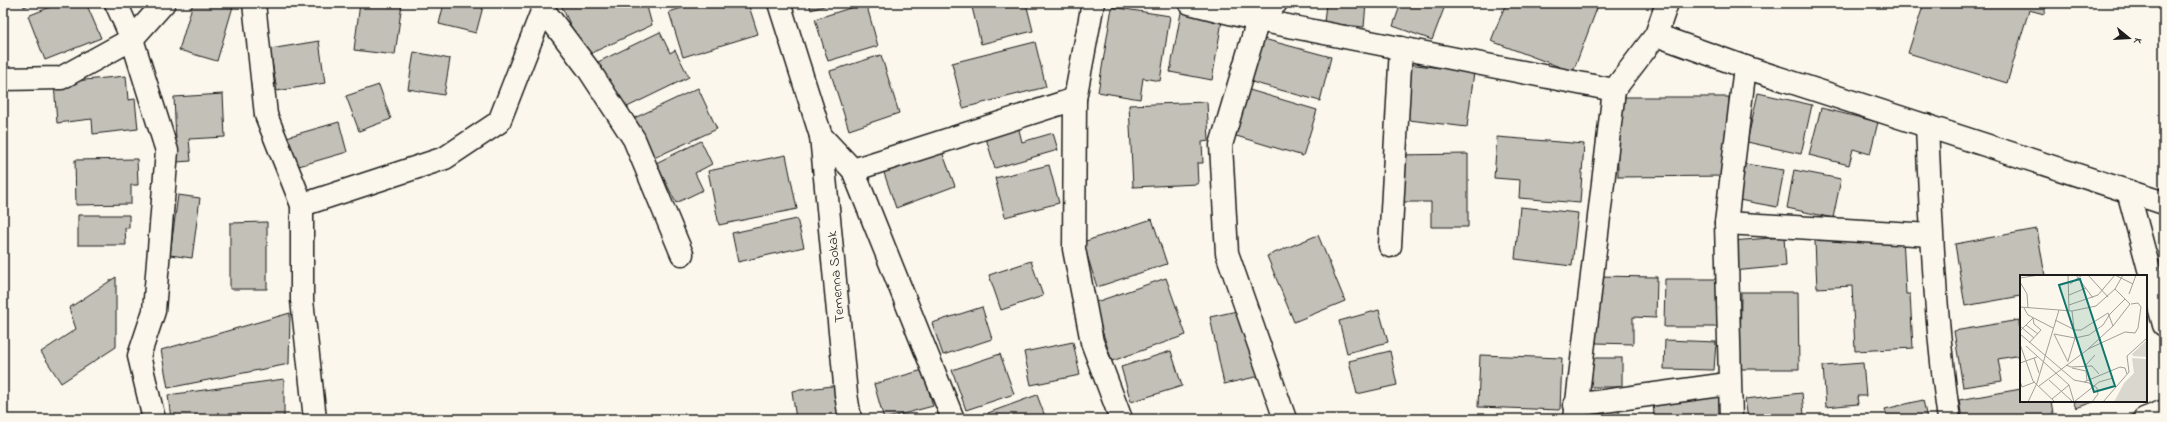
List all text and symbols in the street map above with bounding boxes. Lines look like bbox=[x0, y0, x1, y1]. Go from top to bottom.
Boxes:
north arrow bbox=[2109, 18, 2149, 58]
text: K bbox=[2129, 36, 2146, 46]
street label: Temenna Sokak bbox=[822, 229, 851, 324]
inset map bbox=[2020, 275, 2147, 402]

